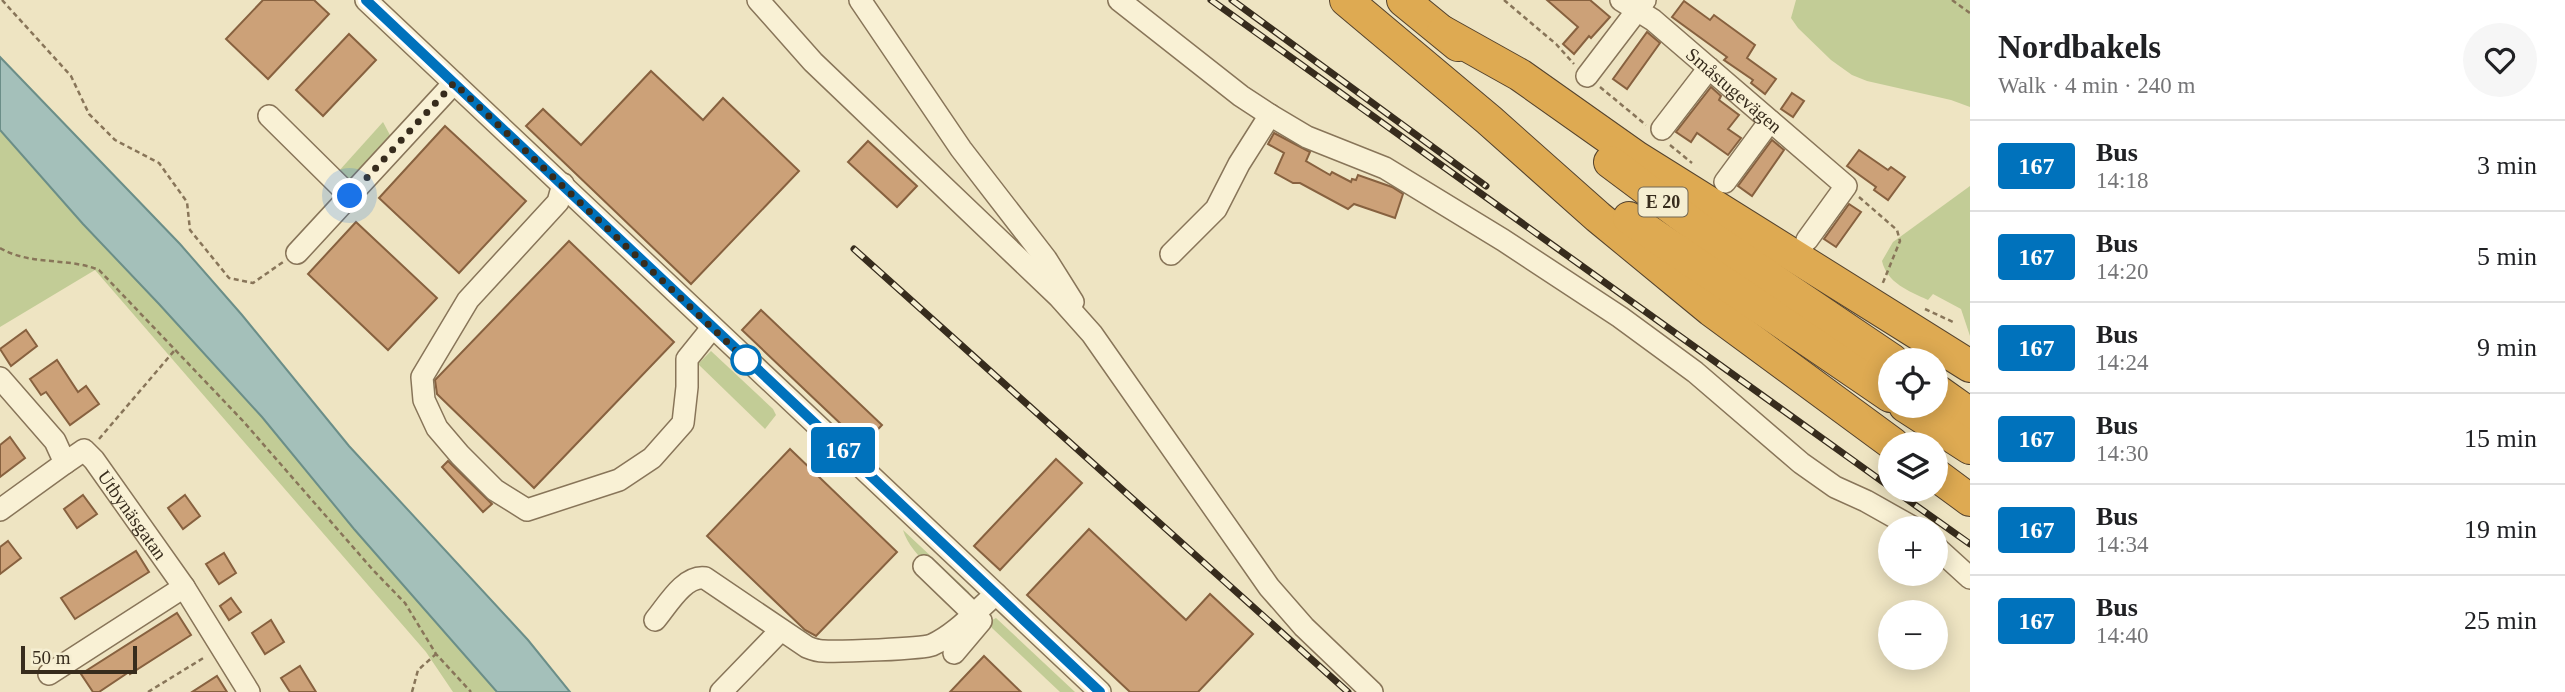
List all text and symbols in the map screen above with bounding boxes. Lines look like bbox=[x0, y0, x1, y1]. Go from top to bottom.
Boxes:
button: heart bbox=[2463, 23, 2537, 97]
text: Nordbakels bbox=[1998, 29, 2161, 65]
street label: Småstugevägen bbox=[1682, 43, 1787, 137]
text: Walk · 4 min · 240 m bbox=[1998, 73, 2195, 98]
text: Bus bbox=[2096, 138, 2138, 167]
text: 3 min bbox=[2477, 151, 2537, 180]
text: 167 bbox=[2019, 153, 2055, 179]
text: 14:18 bbox=[2096, 168, 2148, 193]
your location bbox=[332, 178, 367, 213]
road number: E 20 bbox=[1638, 188, 1688, 216]
text: Bus bbox=[2096, 229, 2138, 258]
text: 5 min bbox=[2477, 242, 2537, 271]
text: 167 bbox=[2019, 244, 2055, 270]
text: 14:20 bbox=[2096, 259, 2148, 284]
text: Bus bbox=[2096, 320, 2138, 349]
text: 9 min bbox=[2477, 333, 2537, 362]
text: 167 bbox=[2019, 335, 2055, 361]
unlabelled marker bbox=[731, 345, 761, 375]
map controls bbox=[1878, 348, 1948, 670]
button: locate bbox=[1878, 348, 1948, 418]
text: 14:24 bbox=[2096, 350, 2148, 375]
text: Bus bbox=[2096, 411, 2138, 440]
text: 15 min bbox=[2464, 424, 2537, 453]
text: 167 bbox=[2019, 426, 2055, 452]
line badge: 167 bbox=[803, 427, 883, 473]
button: layers bbox=[1878, 432, 1948, 502]
text: 167 bbox=[825, 437, 861, 463]
text: 14:30 bbox=[2096, 441, 2148, 466]
street label: Utbynäsgatan bbox=[94, 466, 172, 564]
text: Bus bbox=[2096, 502, 2138, 531]
text: 19 min bbox=[2464, 515, 2537, 544]
button: + bbox=[1878, 516, 1948, 586]
text: 167 bbox=[2019, 517, 2055, 543]
text: 14:34 bbox=[2096, 532, 2148, 557]
text: Bus bbox=[2096, 593, 2138, 622]
button: − bbox=[1878, 600, 1948, 670]
text: 25 min bbox=[2464, 606, 2537, 635]
text: 167 bbox=[2019, 608, 2055, 634]
text: 14:40 bbox=[2096, 623, 2148, 648]
scale bar bbox=[21, 643, 136, 675]
text: 50 m bbox=[32, 647, 71, 668]

